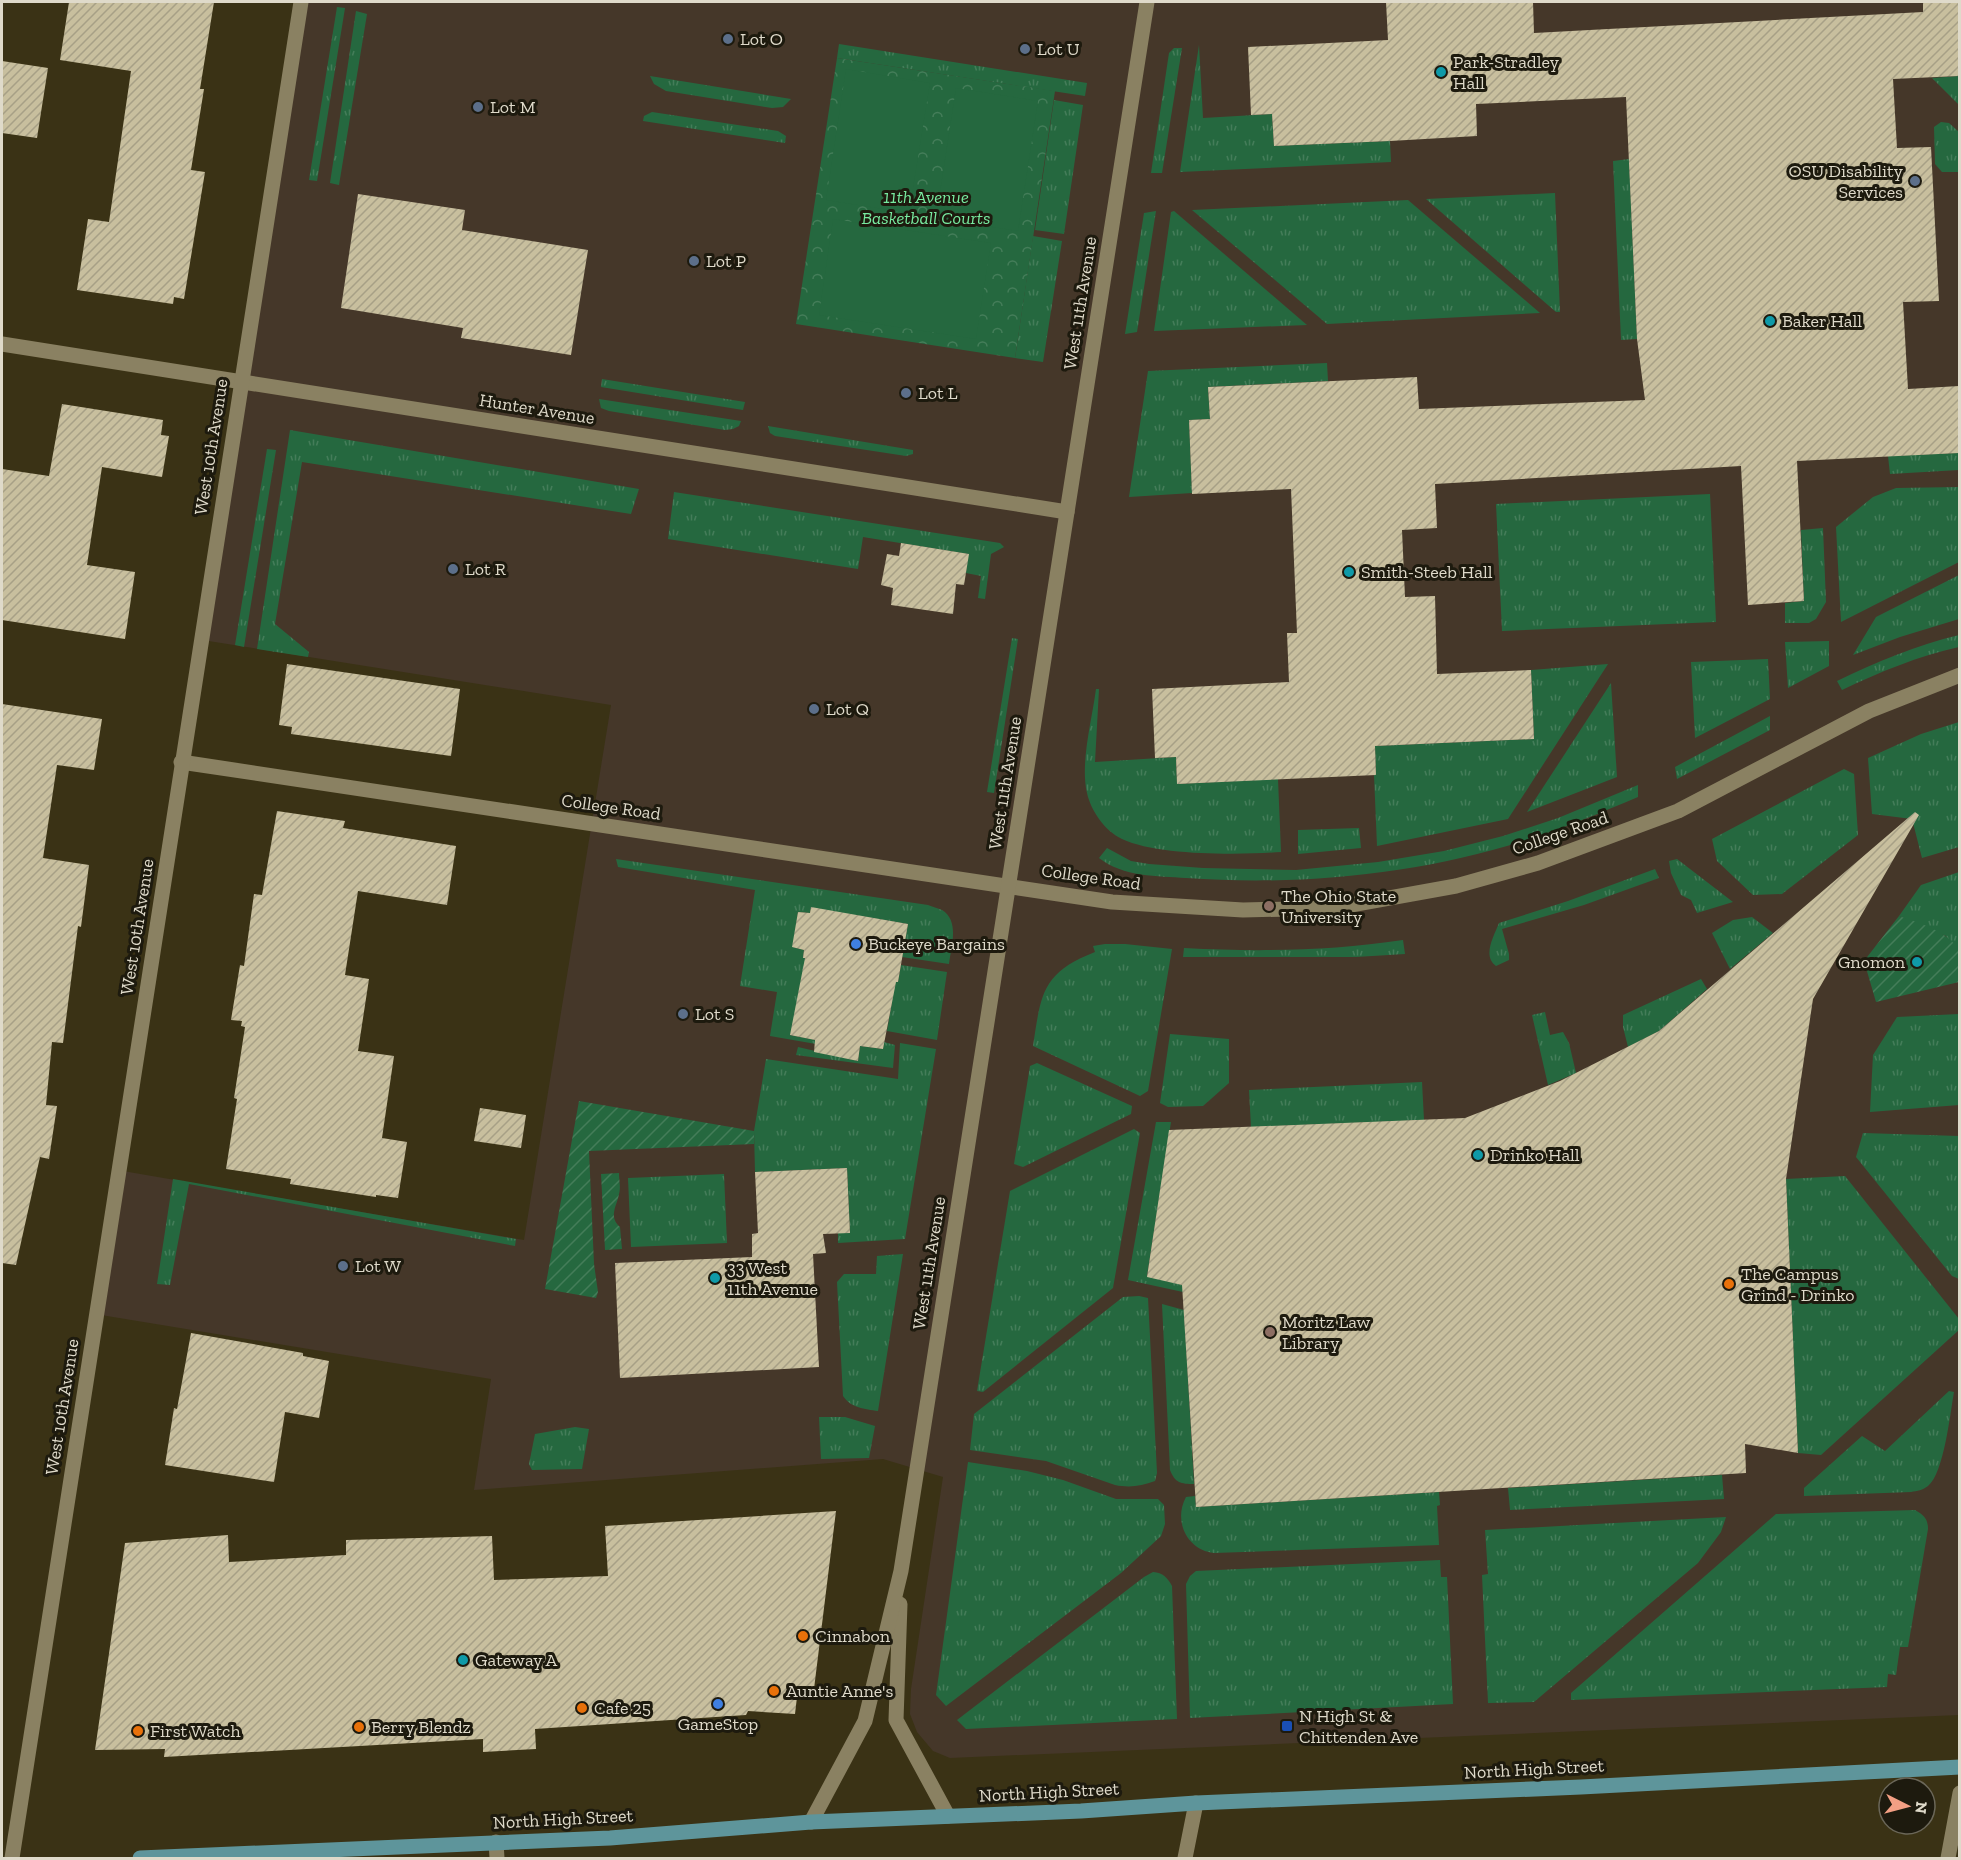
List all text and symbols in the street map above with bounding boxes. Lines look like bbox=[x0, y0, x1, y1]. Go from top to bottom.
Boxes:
place label: Lot O bbox=[740, 28, 783, 50]
marker: Lot O bbox=[721, 32, 735, 46]
place label: Lot U bbox=[1037, 38, 1080, 60]
marker: Lot U bbox=[1018, 42, 1032, 56]
place label: Park-Stradley Hall bbox=[1453, 51, 1560, 94]
marker: Park-Stradley Hall bbox=[1434, 65, 1448, 79]
place label: Lot M bbox=[490, 96, 536, 118]
marker: Lot M bbox=[471, 100, 485, 114]
place label: OSU Disability Services bbox=[1789, 160, 1904, 203]
marker: OSU Disability Services bbox=[1908, 174, 1922, 188]
park label: 11th Avenue Basketball Courts bbox=[861, 186, 991, 229]
street label: West 11th Avenue bbox=[1059, 235, 1101, 371]
place label: Lot P bbox=[706, 250, 746, 272]
marker: Lot P bbox=[687, 254, 701, 268]
place label: Baker Hall bbox=[1782, 310, 1862, 332]
marker: Baker Hall bbox=[1763, 314, 1777, 328]
street label: West 10th Avenue bbox=[189, 377, 233, 517]
place label: Lot L bbox=[918, 382, 958, 404]
marker: Lot L bbox=[899, 386, 913, 400]
street label: Hunter Avenue bbox=[478, 389, 596, 429]
place label: Lot R bbox=[465, 558, 506, 580]
place label: Smith-Steeb Hall bbox=[1361, 561, 1493, 583]
marker: Lot R bbox=[446, 562, 460, 576]
marker: Smith-Steeb Hall bbox=[1342, 565, 1356, 579]
place label: Lot Q bbox=[826, 698, 869, 720]
marker: Lot Q bbox=[807, 702, 821, 716]
street label: West 11th Avenue bbox=[984, 715, 1026, 851]
street label: College Road bbox=[560, 789, 662, 825]
street label: College Road bbox=[1509, 806, 1611, 860]
street label: West 10th Avenue bbox=[115, 857, 159, 997]
street label: College Road bbox=[1040, 859, 1142, 895]
place label: The Ohio State University bbox=[1281, 885, 1396, 928]
marker: The Ohio State University bbox=[1262, 899, 1276, 913]
place label: Buckeye Bargains bbox=[868, 933, 1005, 955]
marker: Buckeye Bargains bbox=[849, 937, 863, 951]
place label: Gnomon bbox=[1838, 951, 1906, 973]
marker: Gnomon bbox=[1910, 955, 1924, 969]
place label: Lot S bbox=[695, 1003, 734, 1025]
marker: Lot S bbox=[676, 1007, 690, 1021]
place label: Drinko Hall bbox=[1490, 1144, 1580, 1166]
marker: Drinko Hall bbox=[1471, 1148, 1485, 1162]
street label: West 11th Avenue bbox=[908, 1195, 950, 1331]
place label: Lot W bbox=[355, 1255, 401, 1277]
place label: 33 West 11th Avenue bbox=[727, 1257, 818, 1300]
marker: Lot W bbox=[336, 1259, 350, 1273]
place label: The Campus Grind - Drinko bbox=[1741, 1263, 1855, 1306]
marker: 33 West 11th Avenue bbox=[708, 1271, 722, 1285]
marker: The Campus Grind - Drinko bbox=[1722, 1277, 1736, 1291]
place label: Moritz Law Library bbox=[1282, 1311, 1371, 1354]
marker: Moritz Law Library bbox=[1263, 1325, 1277, 1339]
street label: West 10th Avenue bbox=[40, 1337, 84, 1477]
place label: Cinnabon bbox=[815, 1625, 891, 1647]
marker: Cinnabon bbox=[796, 1629, 810, 1643]
place label: Gateway A bbox=[475, 1649, 558, 1671]
marker: Gateway A bbox=[456, 1653, 470, 1667]
place label: Auntie Anne's bbox=[786, 1680, 894, 1702]
marker: Auntie Anne's bbox=[767, 1684, 781, 1698]
place label: Cafe 25 bbox=[594, 1697, 651, 1719]
marker: GameStop bbox=[711, 1697, 725, 1711]
marker: Cafe 25 bbox=[575, 1701, 589, 1715]
place label: N High St & Chittenden Ave bbox=[1299, 1705, 1418, 1748]
place label: GameStop bbox=[678, 1713, 758, 1735]
place label: Berry Blendz bbox=[371, 1716, 471, 1738]
marker: N High St & Chittenden Ave bbox=[1280, 1719, 1294, 1733]
place label: First Watch bbox=[150, 1720, 241, 1742]
marker: Berry Blendz bbox=[352, 1720, 366, 1734]
marker: First Watch bbox=[131, 1724, 145, 1738]
street label: North High Street bbox=[1463, 1754, 1605, 1784]
north arrow bbox=[1877, 1776, 1937, 1836]
street label: North High Street bbox=[978, 1777, 1120, 1807]
text: N bbox=[1911, 1800, 1932, 1815]
street label: North High Street bbox=[492, 1804, 634, 1834]

